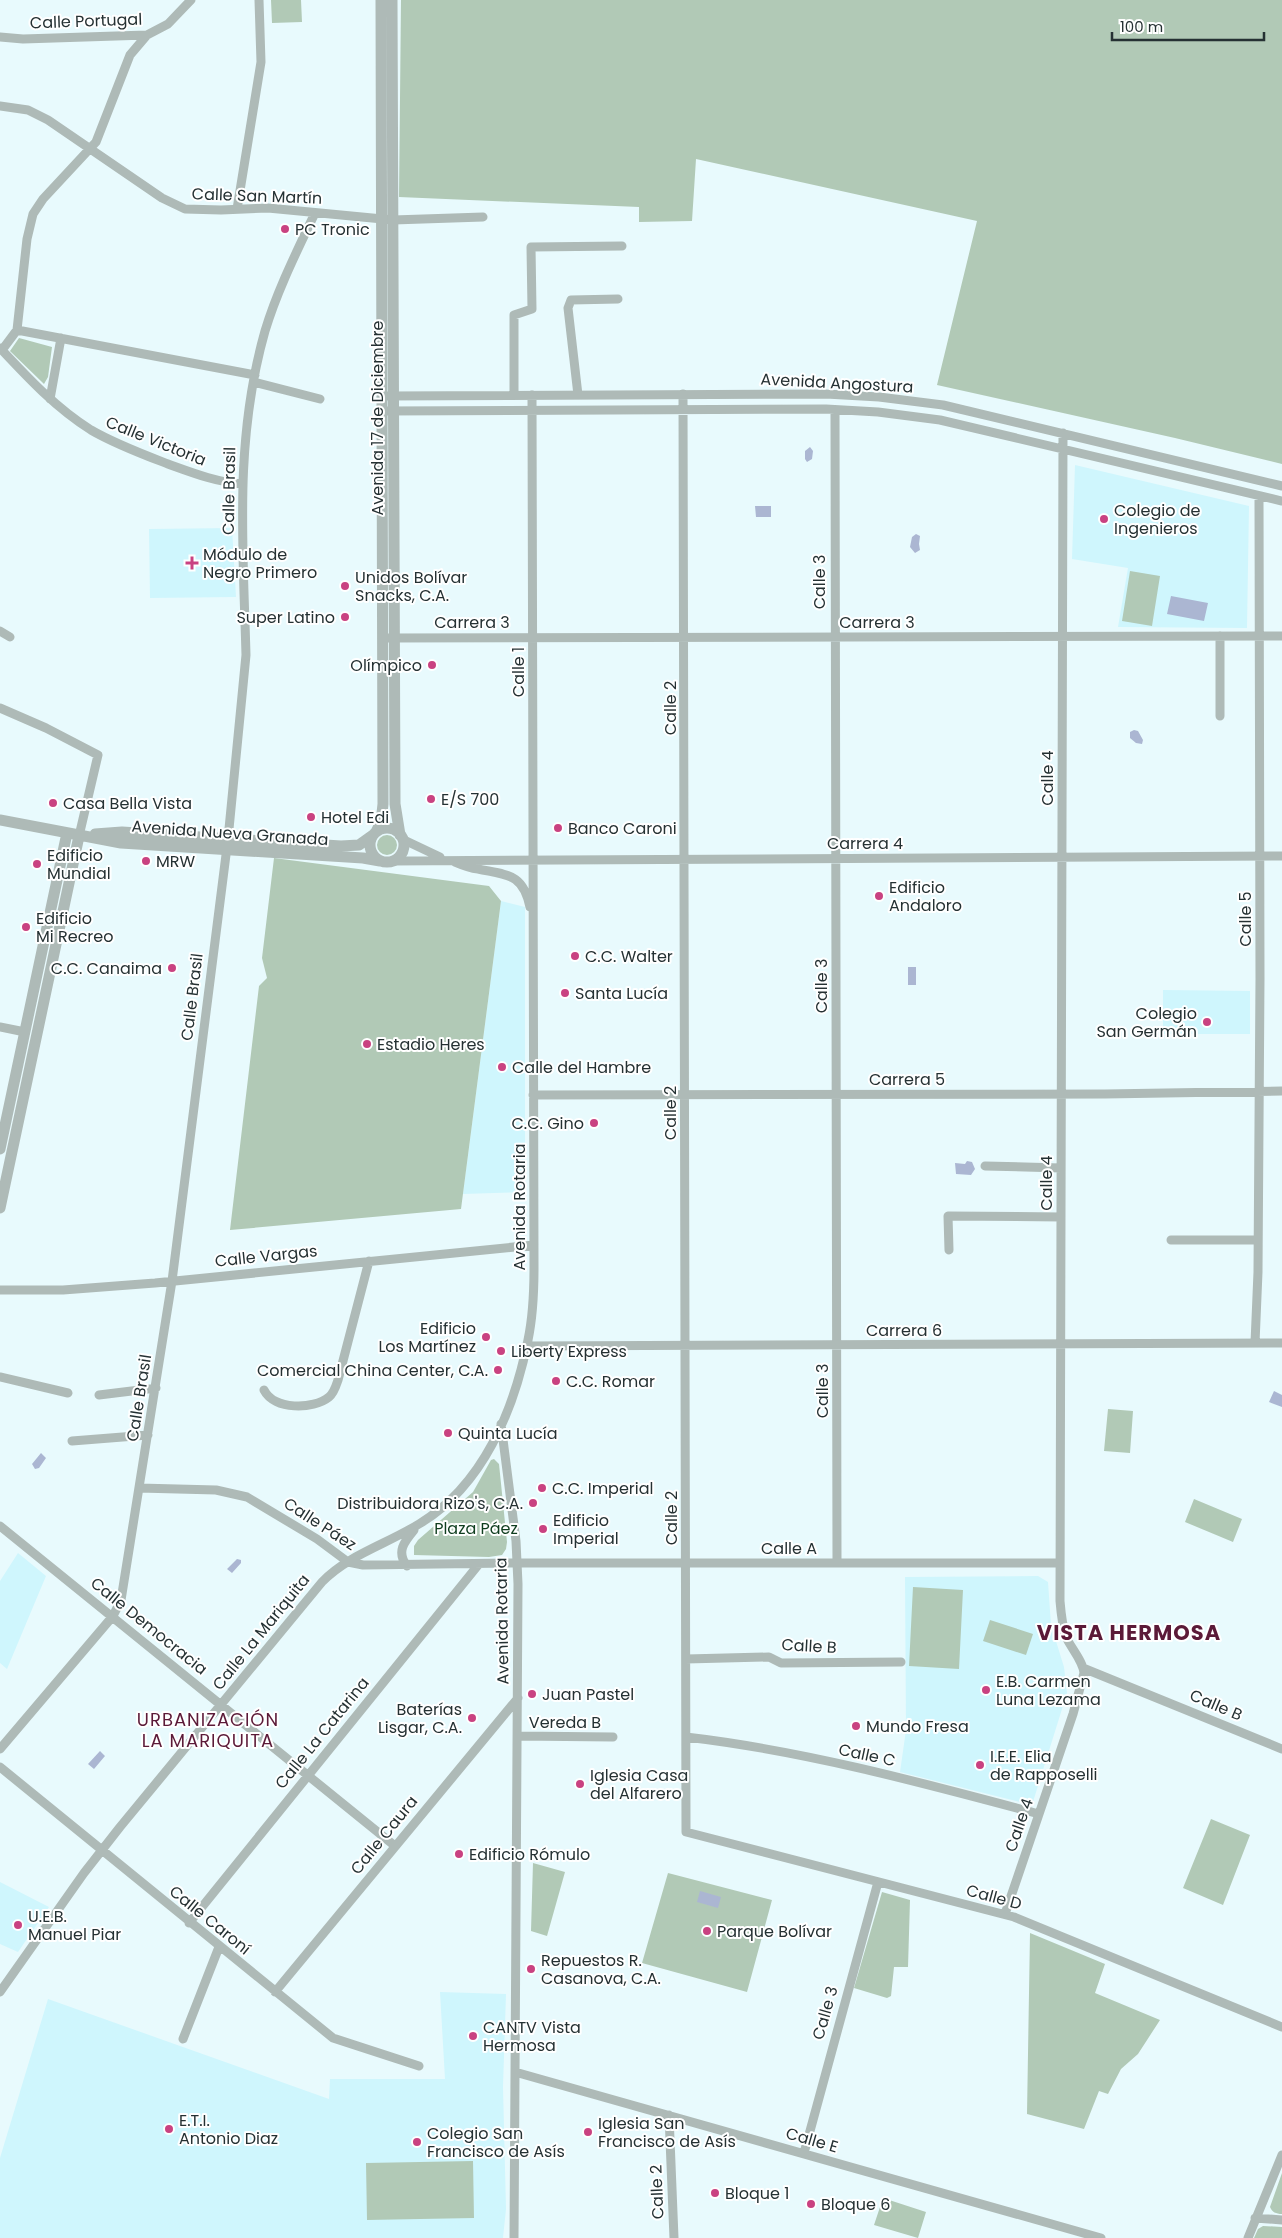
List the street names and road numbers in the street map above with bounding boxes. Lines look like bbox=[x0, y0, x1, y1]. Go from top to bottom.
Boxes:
street label: Calle Portugal bbox=[29, 8, 143, 34]
street label: Calle San Martín bbox=[191, 182, 323, 210]
street label: Avenida 17 de Diciembre bbox=[366, 320, 389, 515]
street label: Avenida Angostura bbox=[760, 368, 914, 398]
street label: Calle Victoria bbox=[102, 410, 210, 472]
street label: Calle Brasil bbox=[217, 447, 241, 535]
street label: Calle 3 bbox=[808, 555, 831, 609]
street label: Carrera 3 bbox=[434, 611, 510, 634]
street label: Carrera 3 bbox=[839, 611, 915, 634]
street label: Calle 1 bbox=[507, 647, 530, 697]
street label: Calle 2 bbox=[659, 681, 682, 735]
street label: Calle 4 bbox=[1036, 750, 1059, 806]
street label: Avenida Nueva Granada bbox=[131, 815, 329, 851]
street label: Carrera 4 bbox=[827, 832, 903, 855]
street label: Calle 5 bbox=[1234, 891, 1257, 947]
street label: Calle Brasil bbox=[175, 952, 209, 1042]
street label: Calle 3 bbox=[810, 959, 833, 1013]
street label: Carrera 5 bbox=[869, 1068, 945, 1091]
street label: Calle 2 bbox=[659, 1086, 682, 1140]
street label: Avenida Rotaria bbox=[508, 1143, 531, 1271]
street label: Calle 4 bbox=[1035, 1155, 1058, 1211]
street label: Calle Vargas bbox=[214, 1239, 318, 1273]
street label: Carrera 6 bbox=[866, 1319, 942, 1342]
street label: Calle Brasil bbox=[121, 1353, 157, 1443]
street label: Calle 3 bbox=[811, 1364, 834, 1418]
street label: Calle 2 bbox=[660, 1491, 683, 1545]
street label: Calle Páez bbox=[279, 1492, 361, 1556]
street label: Calle A bbox=[761, 1537, 817, 1560]
street label: Avenida Rotaria bbox=[489, 1557, 515, 1685]
street label: Calle La Mariquita bbox=[207, 1569, 315, 1695]
street label: Calle Democracia bbox=[86, 1572, 212, 1680]
street label: Calle B bbox=[781, 1633, 837, 1659]
street label: Calle La Catarina bbox=[270, 1672, 374, 1794]
street label: Calle B bbox=[1186, 1684, 1246, 1726]
street label: Vereda B bbox=[529, 1711, 601, 1734]
street label: Calle C bbox=[836, 1738, 898, 1772]
street label: Calle Caura bbox=[345, 1791, 423, 1879]
street label: Calle 4 bbox=[999, 1795, 1039, 1855]
street label: Calle D bbox=[964, 1879, 1024, 1915]
street label: Calle Caroní bbox=[164, 1880, 256, 1960]
street label: Calle 3 bbox=[806, 1984, 844, 2042]
street label: Calle E bbox=[783, 2122, 841, 2158]
street label: Calle 2 bbox=[645, 2164, 669, 2220]

